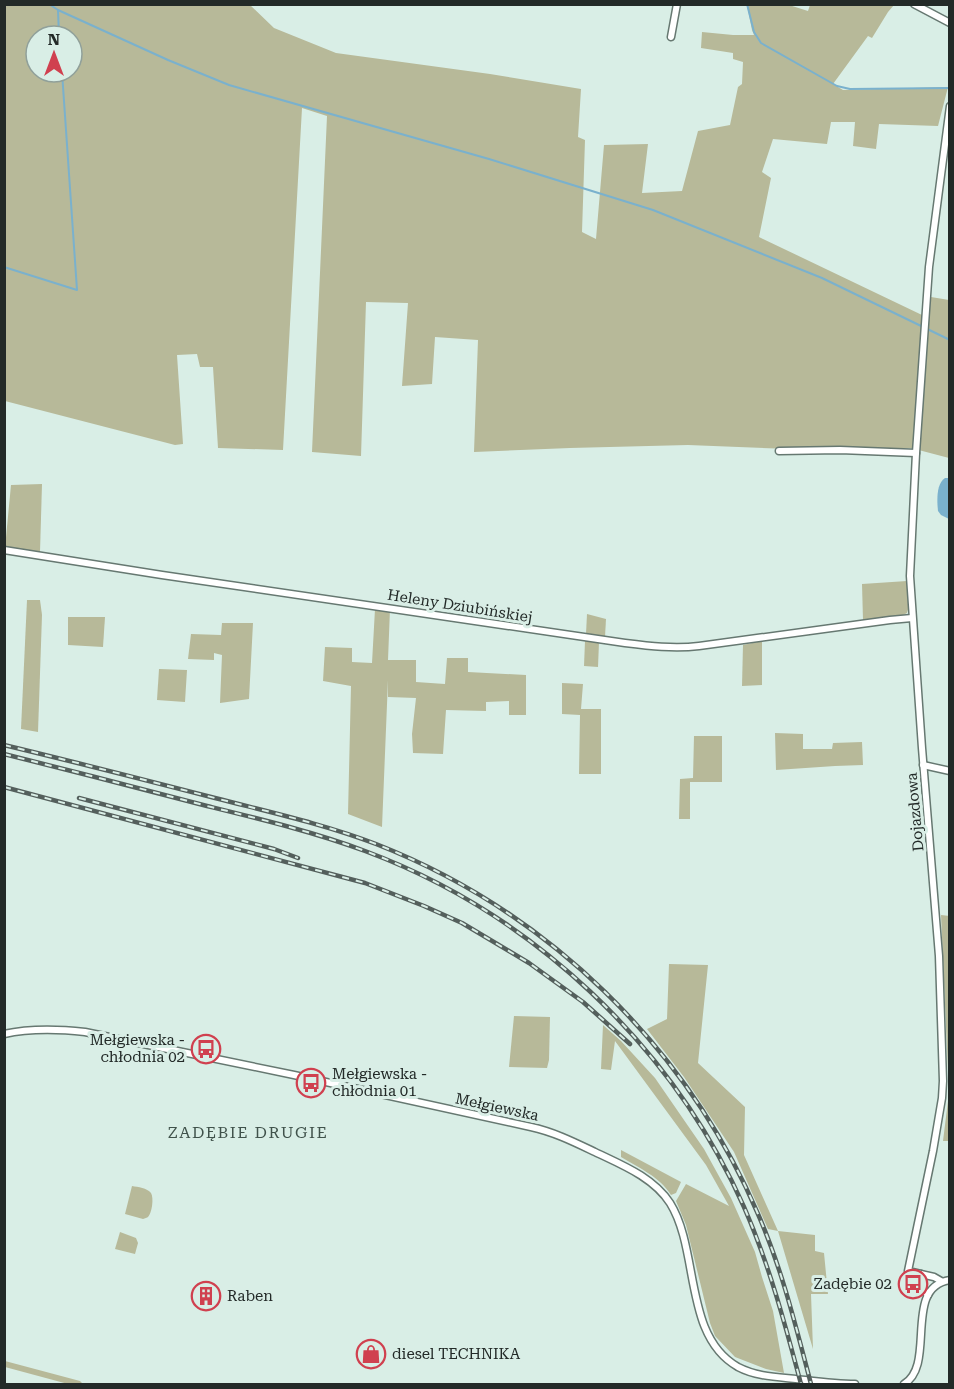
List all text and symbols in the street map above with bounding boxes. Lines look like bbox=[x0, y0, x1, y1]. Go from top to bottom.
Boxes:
north arrow bbox=[24, 24, 84, 84]
text: N bbox=[48, 30, 60, 49]
street label: Heleny Dziubińskiej bbox=[386, 586, 534, 626]
street label: Dojazdowa bbox=[903, 772, 927, 852]
place label: Mełgiewska - chłodnia 02 bbox=[90, 1031, 185, 1066]
bus stop icon: Mełgiewska - chłodnia 02 bbox=[190, 1033, 222, 1065]
place label: Mełgiewska - chłodnia 01 bbox=[332, 1065, 427, 1100]
bus stop icon: Mełgiewska - chłodnia 01 bbox=[295, 1067, 327, 1099]
street label: Mełgiewska bbox=[454, 1089, 540, 1125]
district label: ZADĘBIE DRUGIE bbox=[168, 1123, 328, 1142]
bus stop icon: Zadębie 02 bbox=[897, 1268, 929, 1300]
place label: Zadębie 02 bbox=[814, 1275, 892, 1293]
building icon: Raben bbox=[190, 1280, 222, 1312]
place label: Raben bbox=[227, 1287, 273, 1305]
shop icon: diesel TECHNIKA bbox=[355, 1338, 387, 1370]
place label: diesel TECHNIKA bbox=[392, 1345, 521, 1363]

